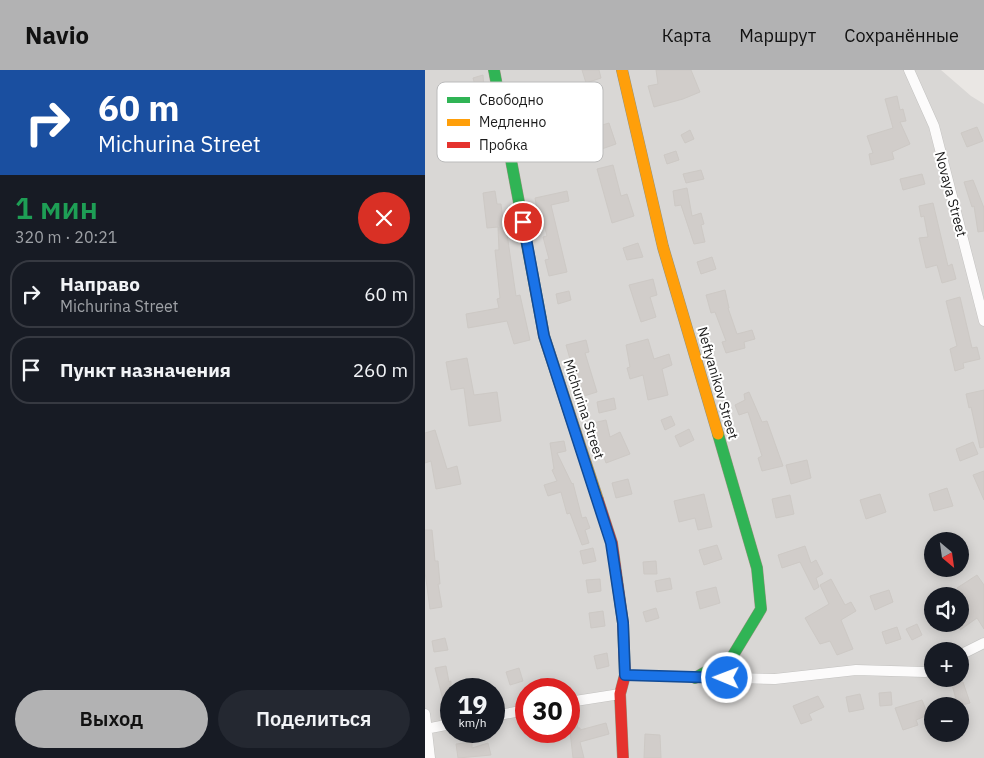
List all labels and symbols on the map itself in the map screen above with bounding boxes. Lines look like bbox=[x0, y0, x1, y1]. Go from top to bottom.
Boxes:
legend bbox=[437, 82, 603, 162]
text: Свободно bbox=[479, 91, 544, 109]
text: Медленно bbox=[479, 113, 547, 131]
text: Пробка bbox=[479, 136, 528, 154]
street label: Novaya Street bbox=[931, 149, 971, 239]
pin bbox=[502, 201, 544, 243]
street label: Neftyanikov Street bbox=[693, 325, 743, 441]
street label: Michurina Street bbox=[559, 357, 609, 461]
north arrow bbox=[924, 532, 969, 578]
position arrow bbox=[700, 651, 752, 703]
speed limit sign: 30 bbox=[515, 678, 580, 743]

